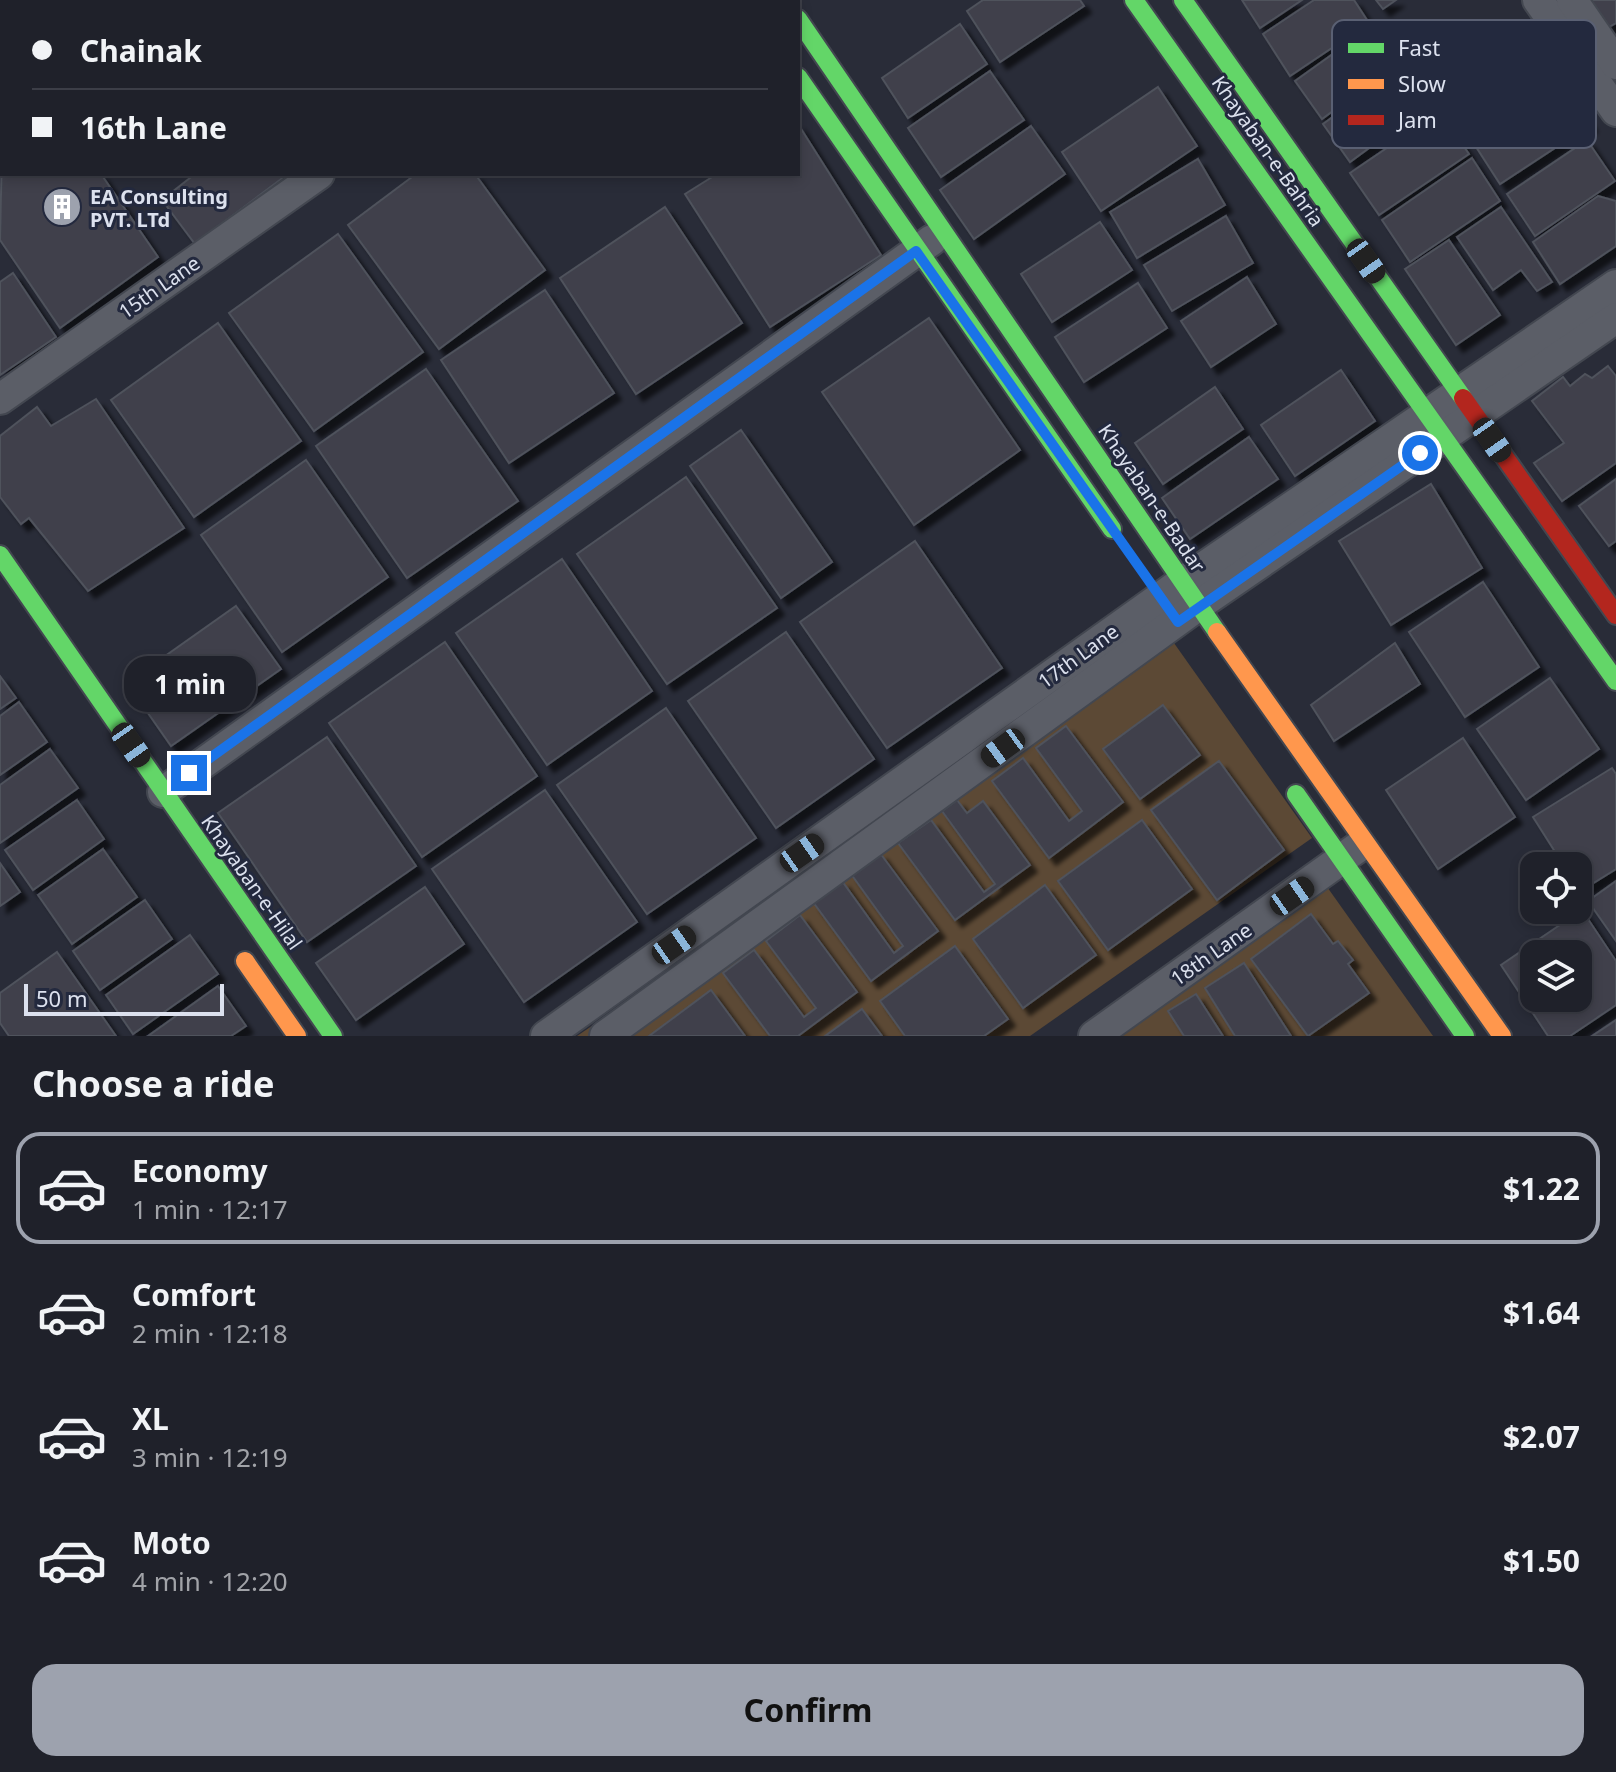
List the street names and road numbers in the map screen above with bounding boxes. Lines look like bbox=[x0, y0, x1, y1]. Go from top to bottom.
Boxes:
street label: Khayaban-e-Bahria bbox=[1206, 70, 1330, 232]
street label: 15th Lane bbox=[113, 249, 205, 325]
street label: Khayaban-e-Badar bbox=[1092, 419, 1212, 577]
street label: 17th Lane bbox=[1032, 618, 1124, 694]
street label: Khayaban-e-Hilal bbox=[195, 809, 309, 955]
street label: 18th Lane bbox=[1165, 916, 1257, 992]

